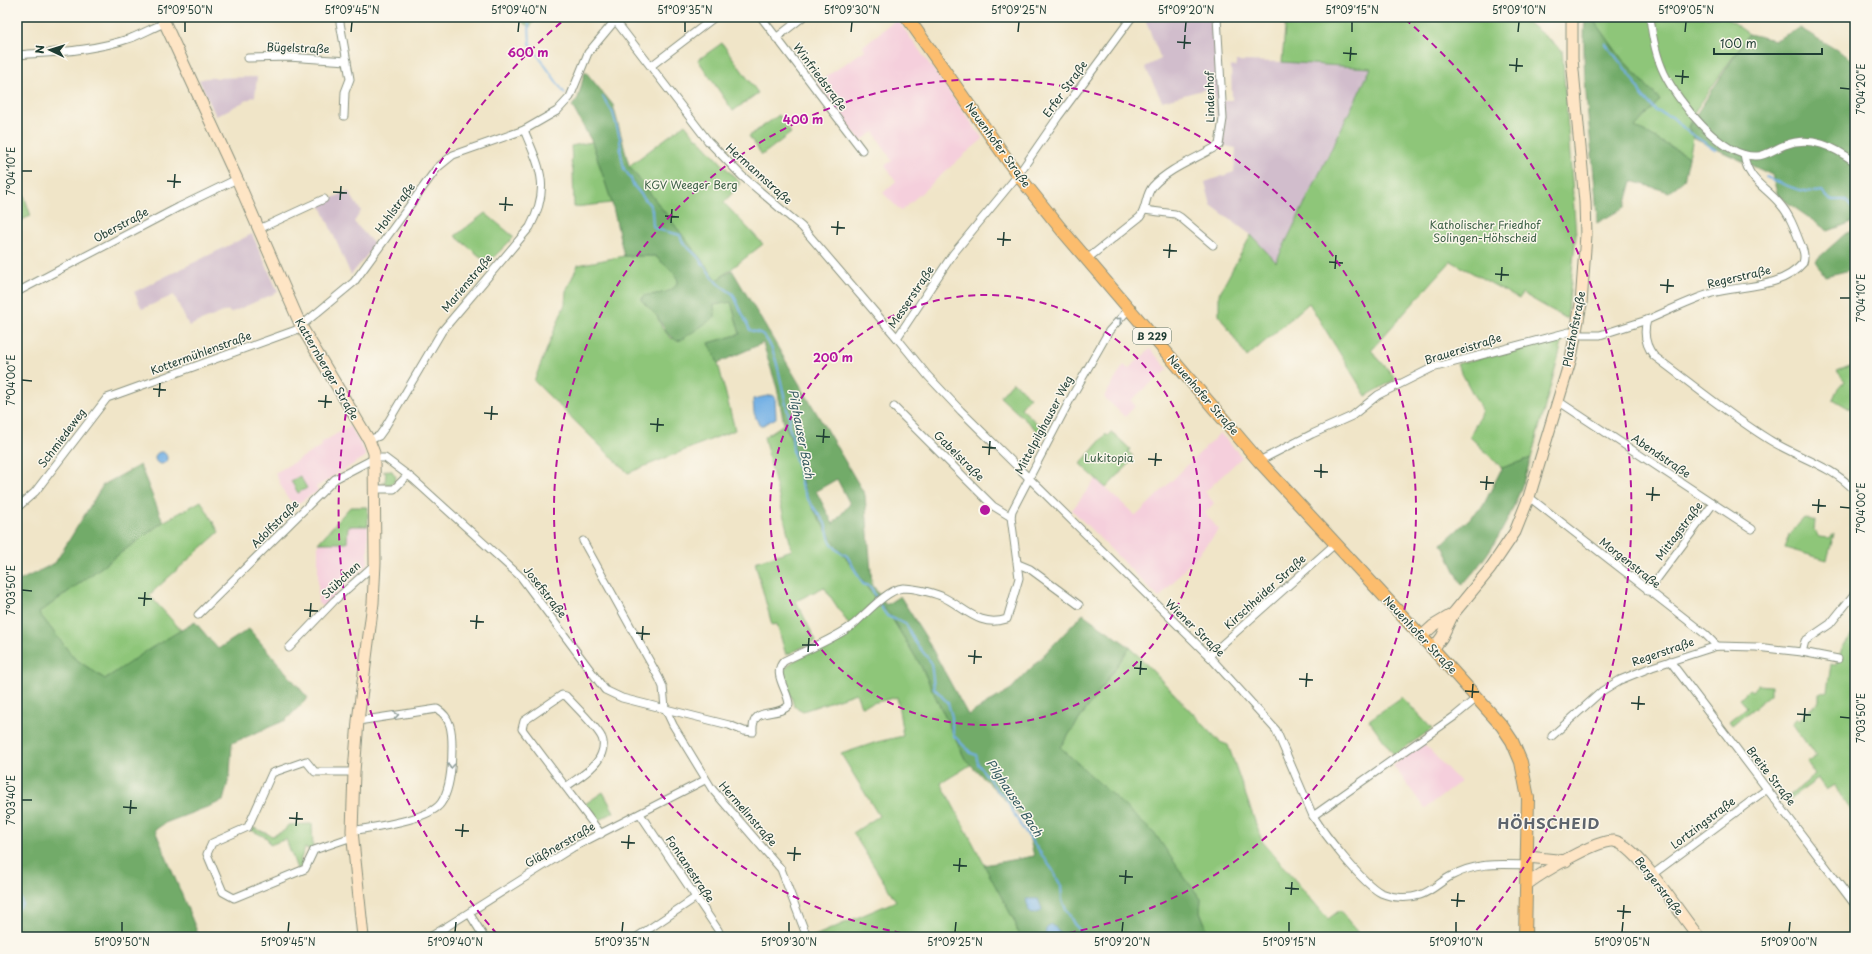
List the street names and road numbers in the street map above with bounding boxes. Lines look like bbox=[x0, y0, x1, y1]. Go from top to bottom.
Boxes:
street label: Bügelstraße bbox=[266, 38, 330, 57]
street label: Winfriedstraße bbox=[789, 39, 852, 114]
street label: Erfer Straße bbox=[1038, 56, 1091, 121]
street label: Lindenhof bbox=[1201, 70, 1218, 123]
street label: Neuenhofer Straße bbox=[962, 99, 1035, 191]
street label: Hermannstraße bbox=[722, 139, 796, 208]
street label: Hohlstraße bbox=[370, 179, 419, 237]
street label: Oberstraße bbox=[90, 203, 152, 246]
street label: Marienstraße bbox=[437, 250, 496, 316]
street label: Regerstraße bbox=[1705, 261, 1773, 292]
street label: Messerstraße bbox=[883, 262, 938, 331]
street label: Platzhofstraße bbox=[1558, 289, 1589, 368]
street label: Katternberger Straße bbox=[291, 315, 364, 423]
street label: Kottermühlenstraße bbox=[148, 326, 254, 379]
road number: B 229 bbox=[1133, 328, 1171, 344]
street label: Brauereistraße bbox=[1422, 329, 1504, 368]
street label: Neuenhofer Straße bbox=[1164, 351, 1243, 439]
street label: Mittelpilghauser Weg bbox=[1010, 372, 1077, 477]
street label: Schmiedeweg bbox=[33, 404, 90, 471]
street label: Gabelstraße bbox=[930, 427, 989, 485]
street label: Abendstraße bbox=[1628, 429, 1695, 482]
street label: Adolfstraße bbox=[247, 496, 303, 552]
street label: Mittagstraße bbox=[1651, 498, 1706, 564]
street label: Morgenstraße bbox=[1596, 533, 1665, 592]
street label: Kirschheider Straße bbox=[1220, 550, 1309, 633]
street label: Stübchen bbox=[317, 557, 364, 602]
street label: Josefstraße bbox=[520, 562, 571, 621]
street label: Neuenhofer Straße bbox=[1380, 592, 1461, 678]
street label: Wiener Straße bbox=[1162, 595, 1229, 661]
street label: Regerstraße bbox=[1629, 633, 1696, 670]
street label: Breite Straße bbox=[1743, 742, 1800, 809]
street label: Hermelinstraße bbox=[715, 777, 782, 850]
street label: Lortzingstraße bbox=[1667, 792, 1739, 853]
street label: Gläßnerstraße bbox=[522, 818, 598, 872]
street label: Fontanestraße bbox=[662, 832, 719, 906]
street label: Bergerstraße bbox=[1631, 853, 1688, 919]

